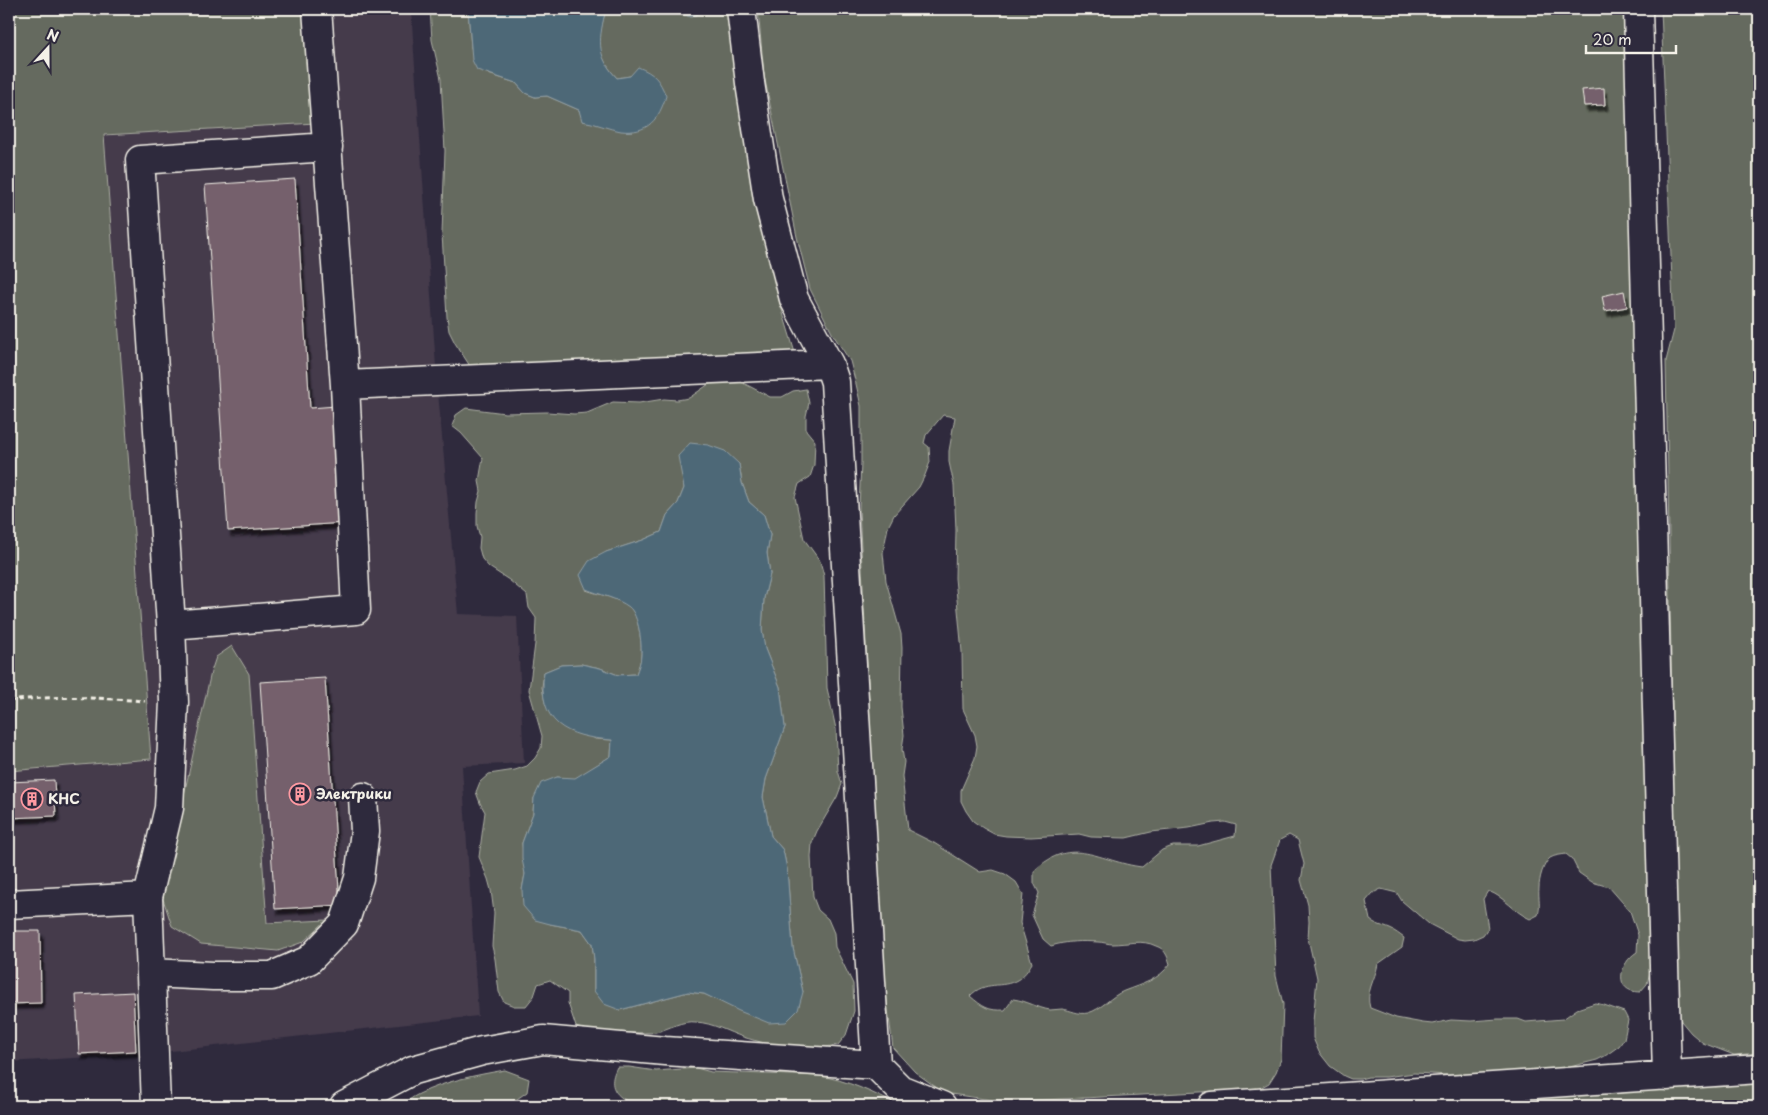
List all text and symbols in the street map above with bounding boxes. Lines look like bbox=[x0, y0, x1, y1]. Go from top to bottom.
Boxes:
north arrow bbox=[22, 22, 72, 72]
scale bar bbox=[1586, 22, 1676, 54]
text: N bbox=[44, 24, 62, 47]
text: 20 m bbox=[1593, 27, 1632, 50]
building icon: Электрики bbox=[288, 782, 312, 806]
place label: Электрики bbox=[316, 783, 392, 804]
building icon: КНС bbox=[20, 787, 44, 811]
place label: КНС bbox=[48, 788, 80, 809]

